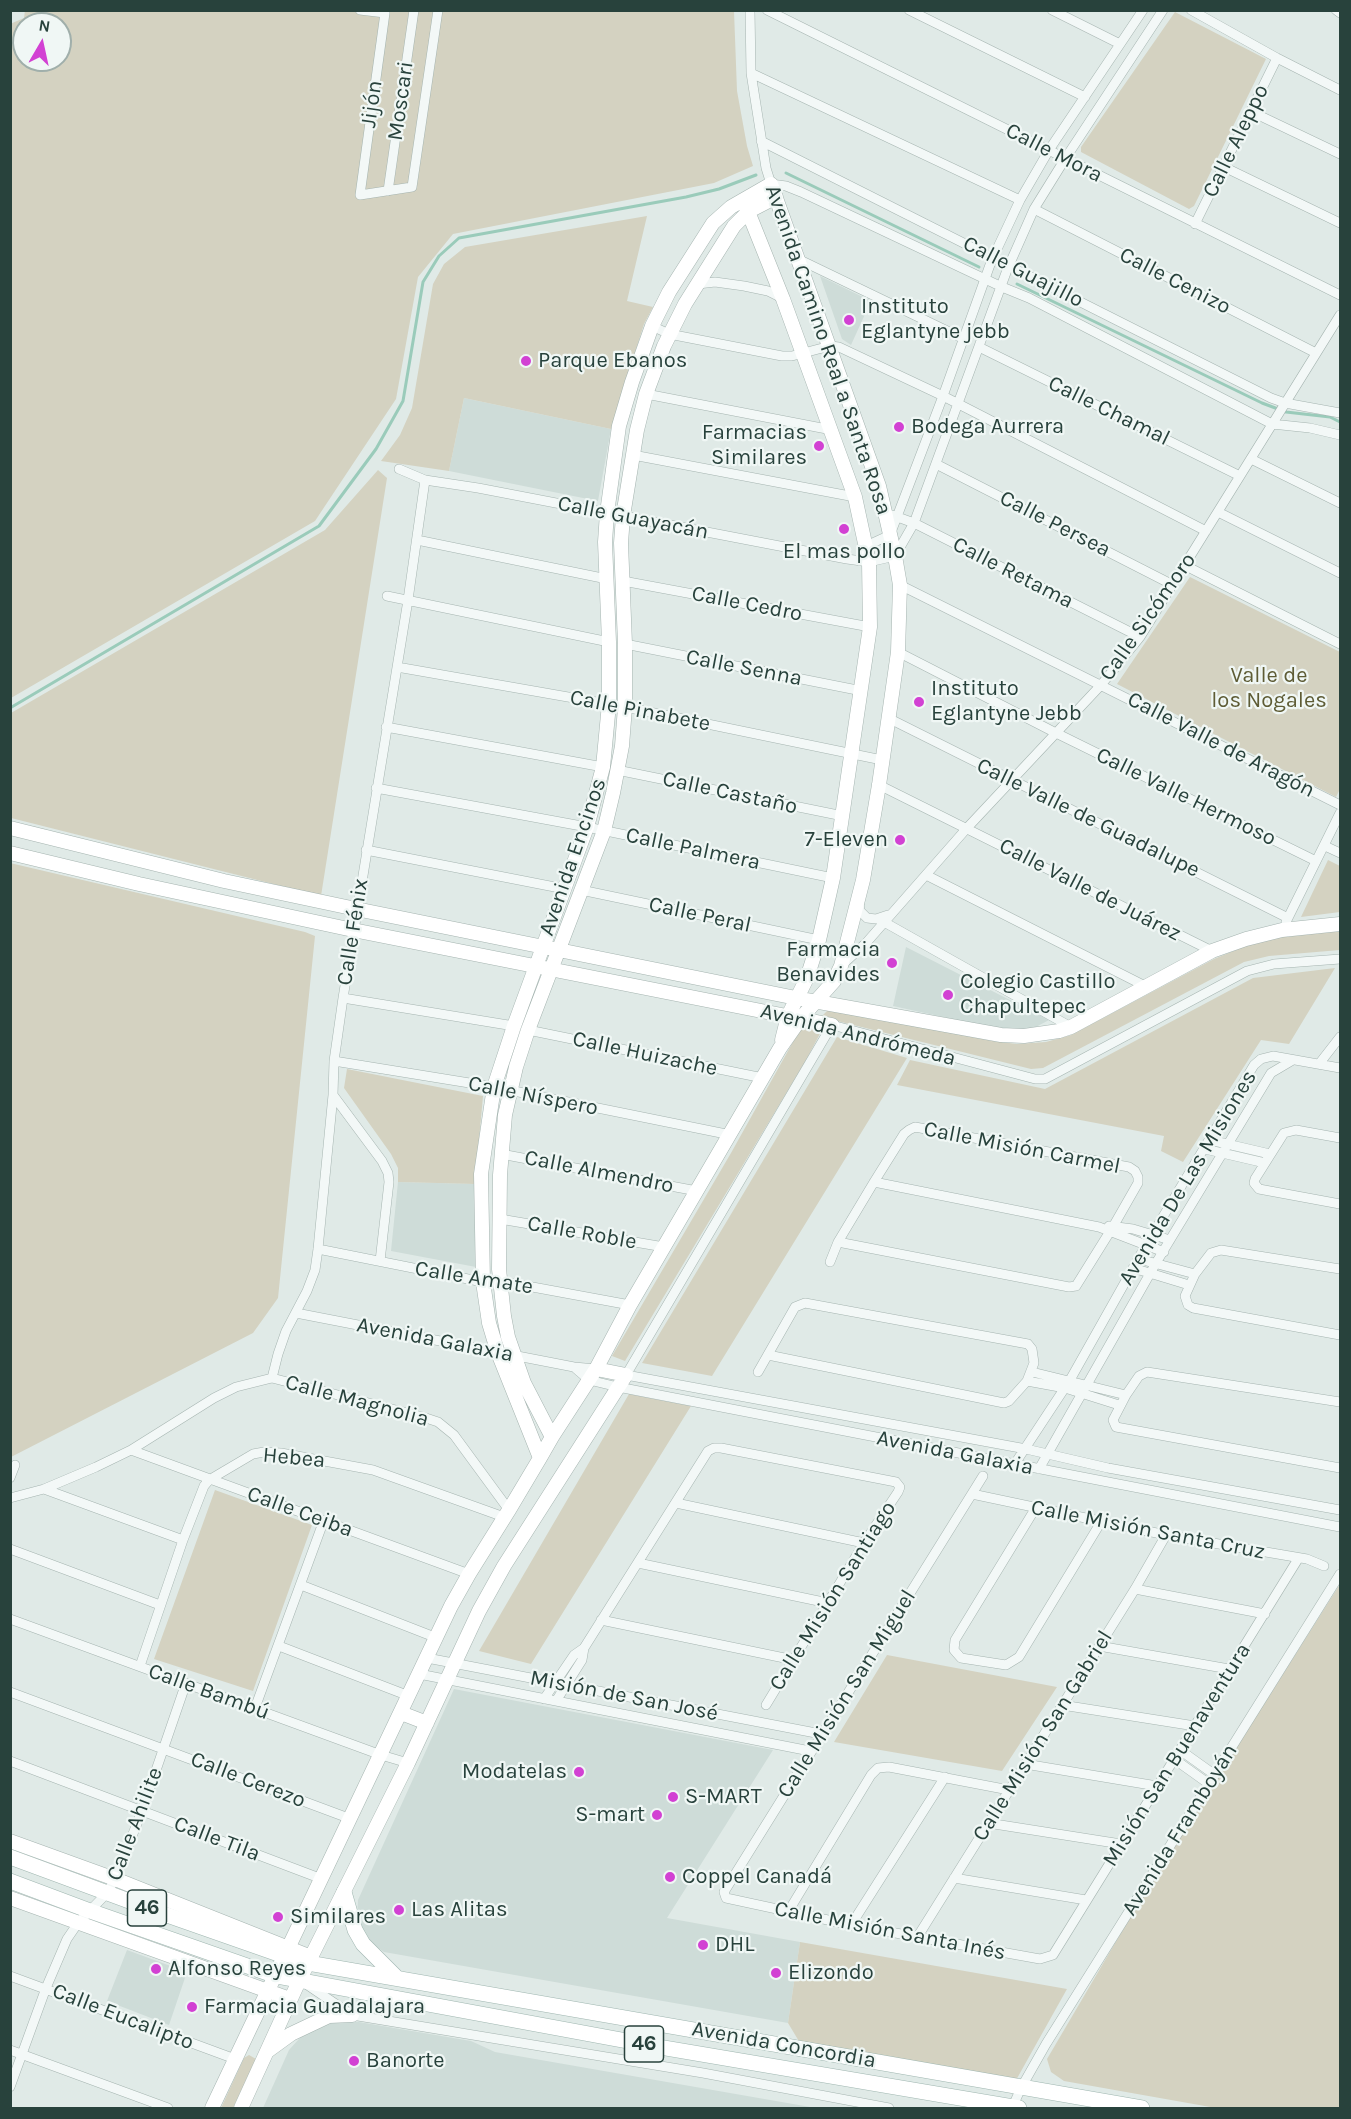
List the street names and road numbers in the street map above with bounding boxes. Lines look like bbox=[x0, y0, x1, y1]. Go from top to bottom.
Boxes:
street label: Moscari bbox=[382, 59, 420, 143]
street label: Jijón bbox=[356, 79, 388, 129]
street label: Calle Aleppo bbox=[1197, 80, 1275, 202]
street label: Calle Mora bbox=[1001, 117, 1107, 189]
street label: Avenida Camino Real a Santa Rosa bbox=[759, 182, 897, 518]
street label: Calle Guajillo bbox=[958, 230, 1088, 314]
street label: Calle Cenizo bbox=[1115, 242, 1235, 320]
street label: Calle Chamal bbox=[1044, 370, 1174, 452]
street label: Calle Persea bbox=[995, 485, 1115, 563]
street label: Calle Guayacán bbox=[555, 490, 711, 546]
street label: Calle Retama bbox=[948, 531, 1078, 615]
street label: Calle Sicómoro bbox=[1094, 548, 1202, 686]
street label: Calle Cedro bbox=[689, 580, 805, 628]
street label: Calle Senna bbox=[684, 644, 804, 692]
street label: Calle Pinabete bbox=[568, 684, 712, 738]
street label: Calle Valle de Aragón bbox=[1123, 686, 1319, 804]
street label: Calle Valle Hermoso bbox=[1092, 742, 1280, 852]
street label: Calle Valle de Guadalupe bbox=[972, 752, 1204, 884]
street label: Calle Castaño bbox=[660, 766, 800, 820]
street label: Avenida Encinos bbox=[534, 775, 612, 939]
street label: Calle Palmera bbox=[623, 822, 763, 876]
street label: Calle Valle de Juárez bbox=[995, 833, 1185, 947]
street label: Calle Fénix bbox=[332, 877, 374, 987]
street label: Calle Peral bbox=[646, 891, 754, 939]
street label: Avenida Andrómeda bbox=[757, 998, 959, 1072]
street label: Calle Huizache bbox=[570, 1026, 720, 1082]
street label: Avenida De Las Misiones bbox=[1113, 1066, 1263, 1290]
street label: Calle Níspero bbox=[466, 1070, 600, 1122]
street label: Calle Misión Carmel bbox=[921, 1116, 1123, 1180]
street label: Calle Almendro bbox=[522, 1145, 676, 1199]
street label: Calle Roble bbox=[525, 1210, 639, 1256]
street label: Calle Amate bbox=[413, 1256, 535, 1300]
street label: Avenida Galaxia bbox=[354, 1312, 516, 1368]
street label: Calle Magnolia bbox=[282, 1369, 432, 1433]
street label: Avenida Galaxia bbox=[874, 1425, 1036, 1481]
street label: Hebea bbox=[262, 1442, 326, 1474]
street label: Calle Ceiba bbox=[243, 1481, 357, 1543]
street label: Calle Misión Santa Cruz bbox=[1029, 1494, 1267, 1566]
street label: Calle Misión Santiago bbox=[764, 1496, 902, 1696]
street label: Calle Misión San Miguel bbox=[772, 1585, 922, 1803]
street label: Calle Misión San Gabriel bbox=[967, 1626, 1119, 1846]
street label: Misión San Buenaventura bbox=[1097, 1638, 1257, 1872]
street label: Calle Bambú bbox=[145, 1658, 273, 1726]
street label: Misión de San José bbox=[528, 1665, 720, 1727]
street label: Avenida Framboyán bbox=[1116, 1739, 1244, 1921]
street label: Calle Cerezo bbox=[187, 1746, 309, 1814]
street label: Calle Ahilite bbox=[101, 1764, 169, 1884]
street label: Calle Tila bbox=[170, 1811, 264, 1867]
road number: 46 bbox=[128, 1890, 166, 1926]
street label: Calle Misión Santa Inés bbox=[772, 1896, 1008, 1966]
street label: Calle Eucalipto bbox=[49, 1978, 197, 2056]
street label: Avenida Concordia bbox=[690, 2016, 878, 2074]
road number: 46 bbox=[624, 2026, 664, 2062]

